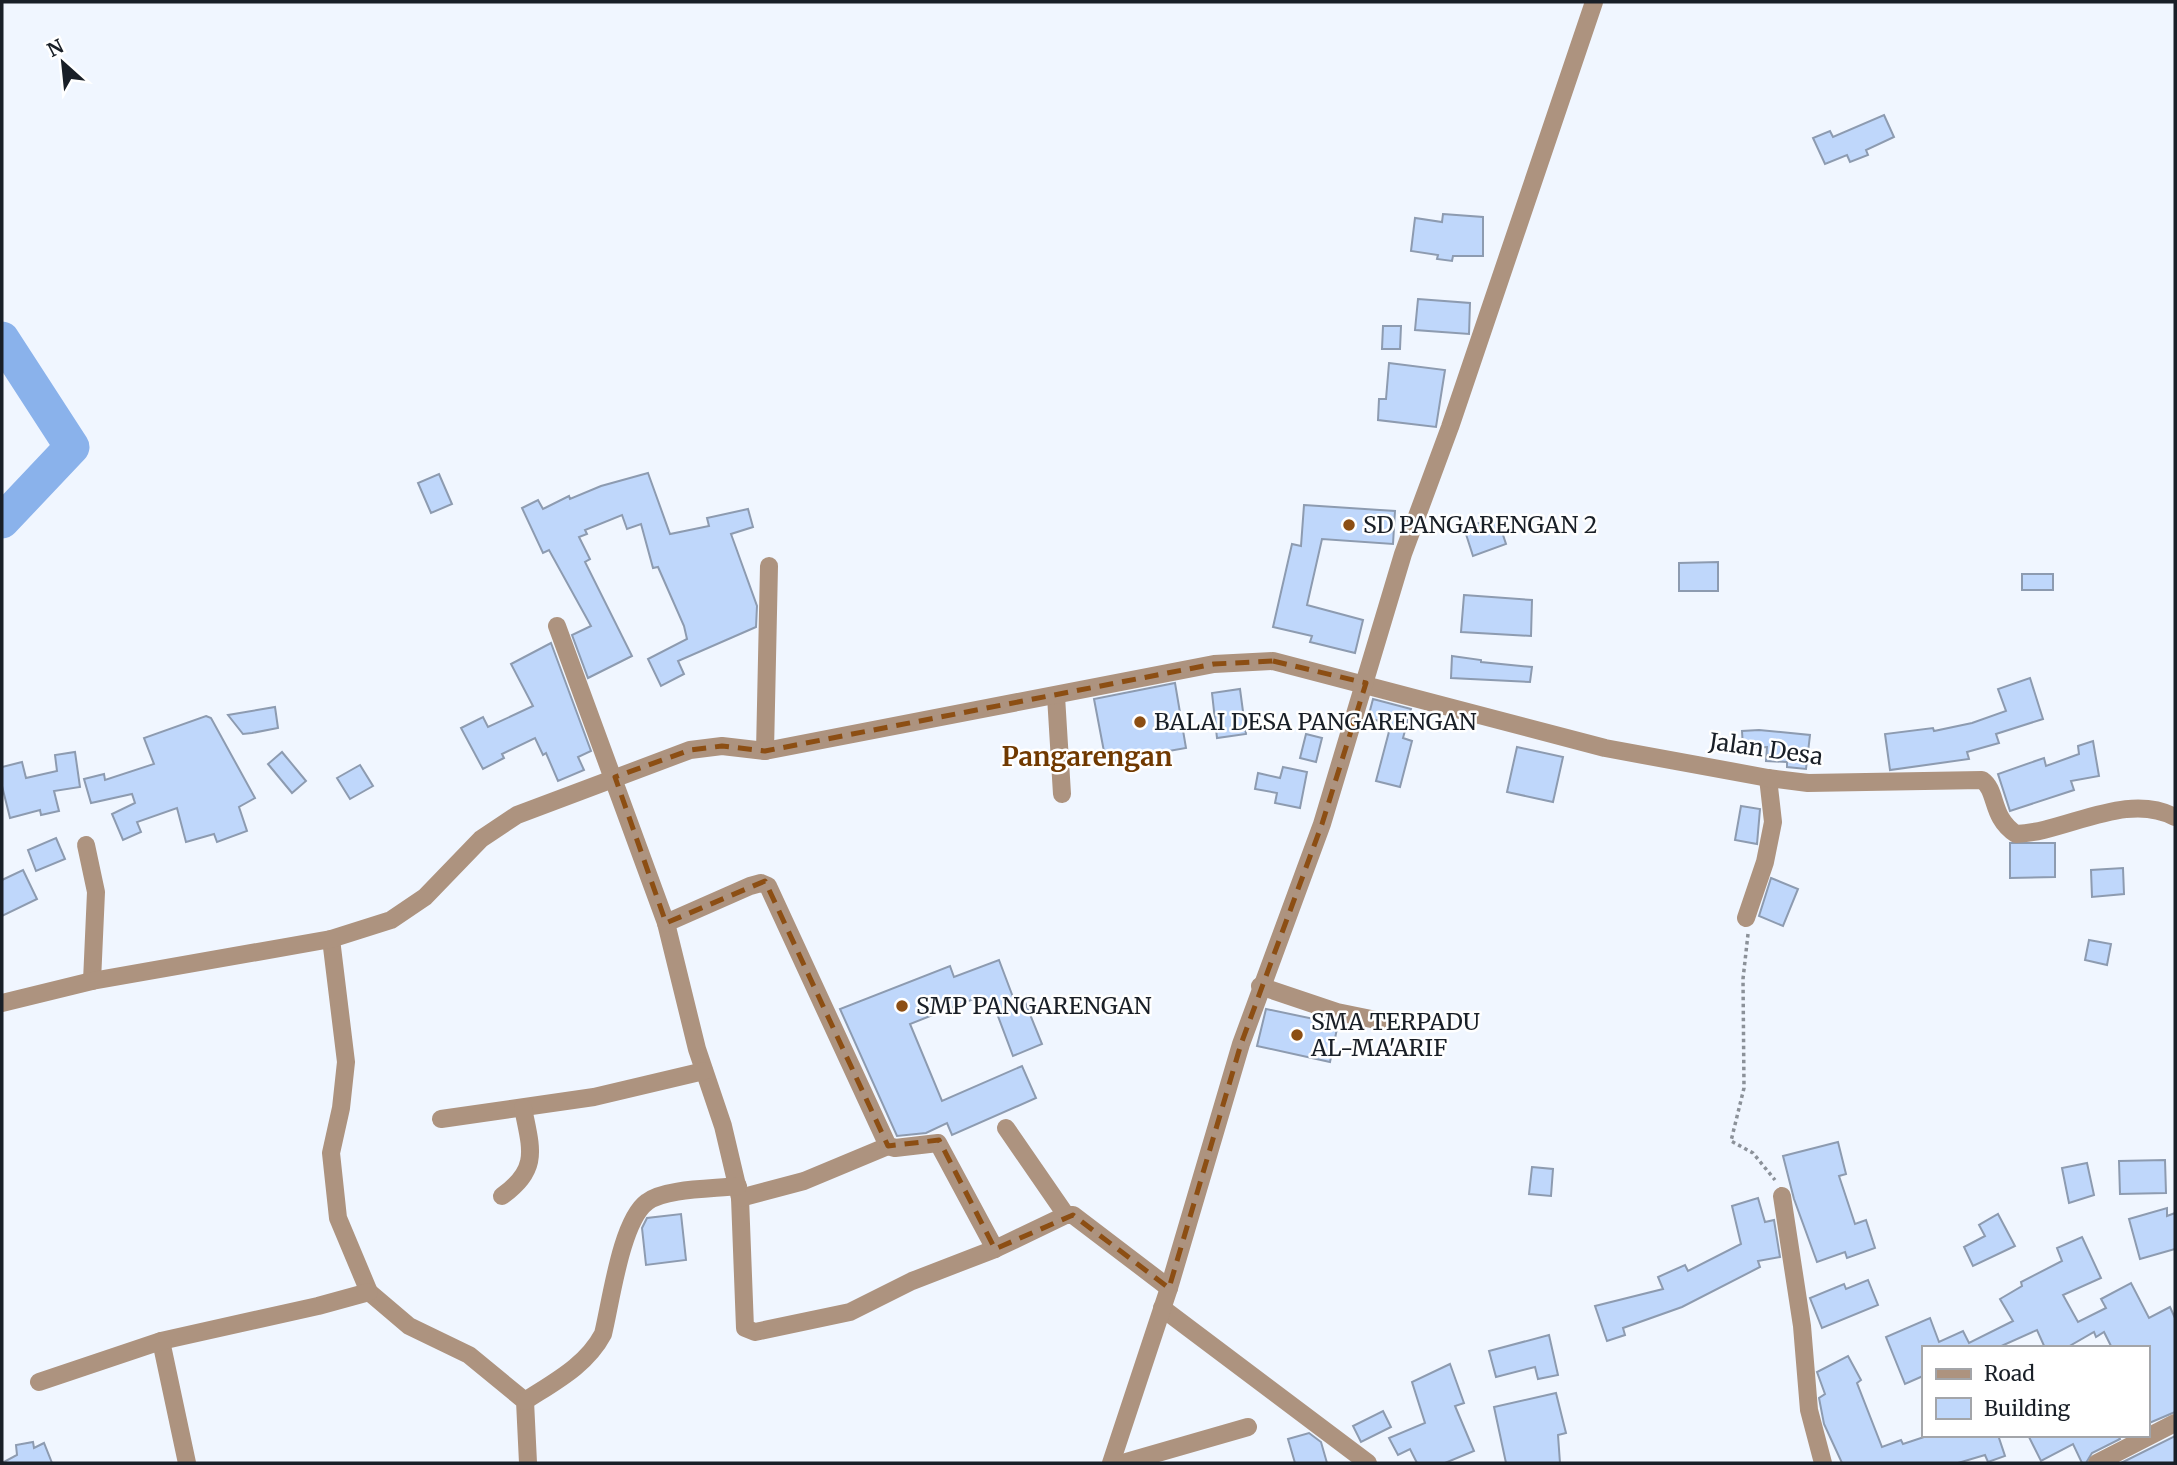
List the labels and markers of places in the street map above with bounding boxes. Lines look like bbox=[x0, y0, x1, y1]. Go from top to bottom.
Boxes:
place label: SD PANGARENGAN 2 bbox=[1363, 510, 1597, 539]
marker: SD PANGARENGAN 2 bbox=[1341, 517, 1357, 533]
place label: BALAI DESA PANGARENGAN bbox=[1154, 707, 1477, 736]
marker: BALAI DESA PANGARENGAN bbox=[1132, 714, 1148, 730]
place label: SMP PANGARENGAN bbox=[916, 991, 1152, 1020]
marker: SMP PANGARENGAN bbox=[894, 998, 910, 1014]
place label: SMA TERPADU AL-MA'ARIF bbox=[1310, 1007, 1480, 1062]
marker: SMA TERPADU AL-MA'ARIF bbox=[1289, 1027, 1305, 1043]

